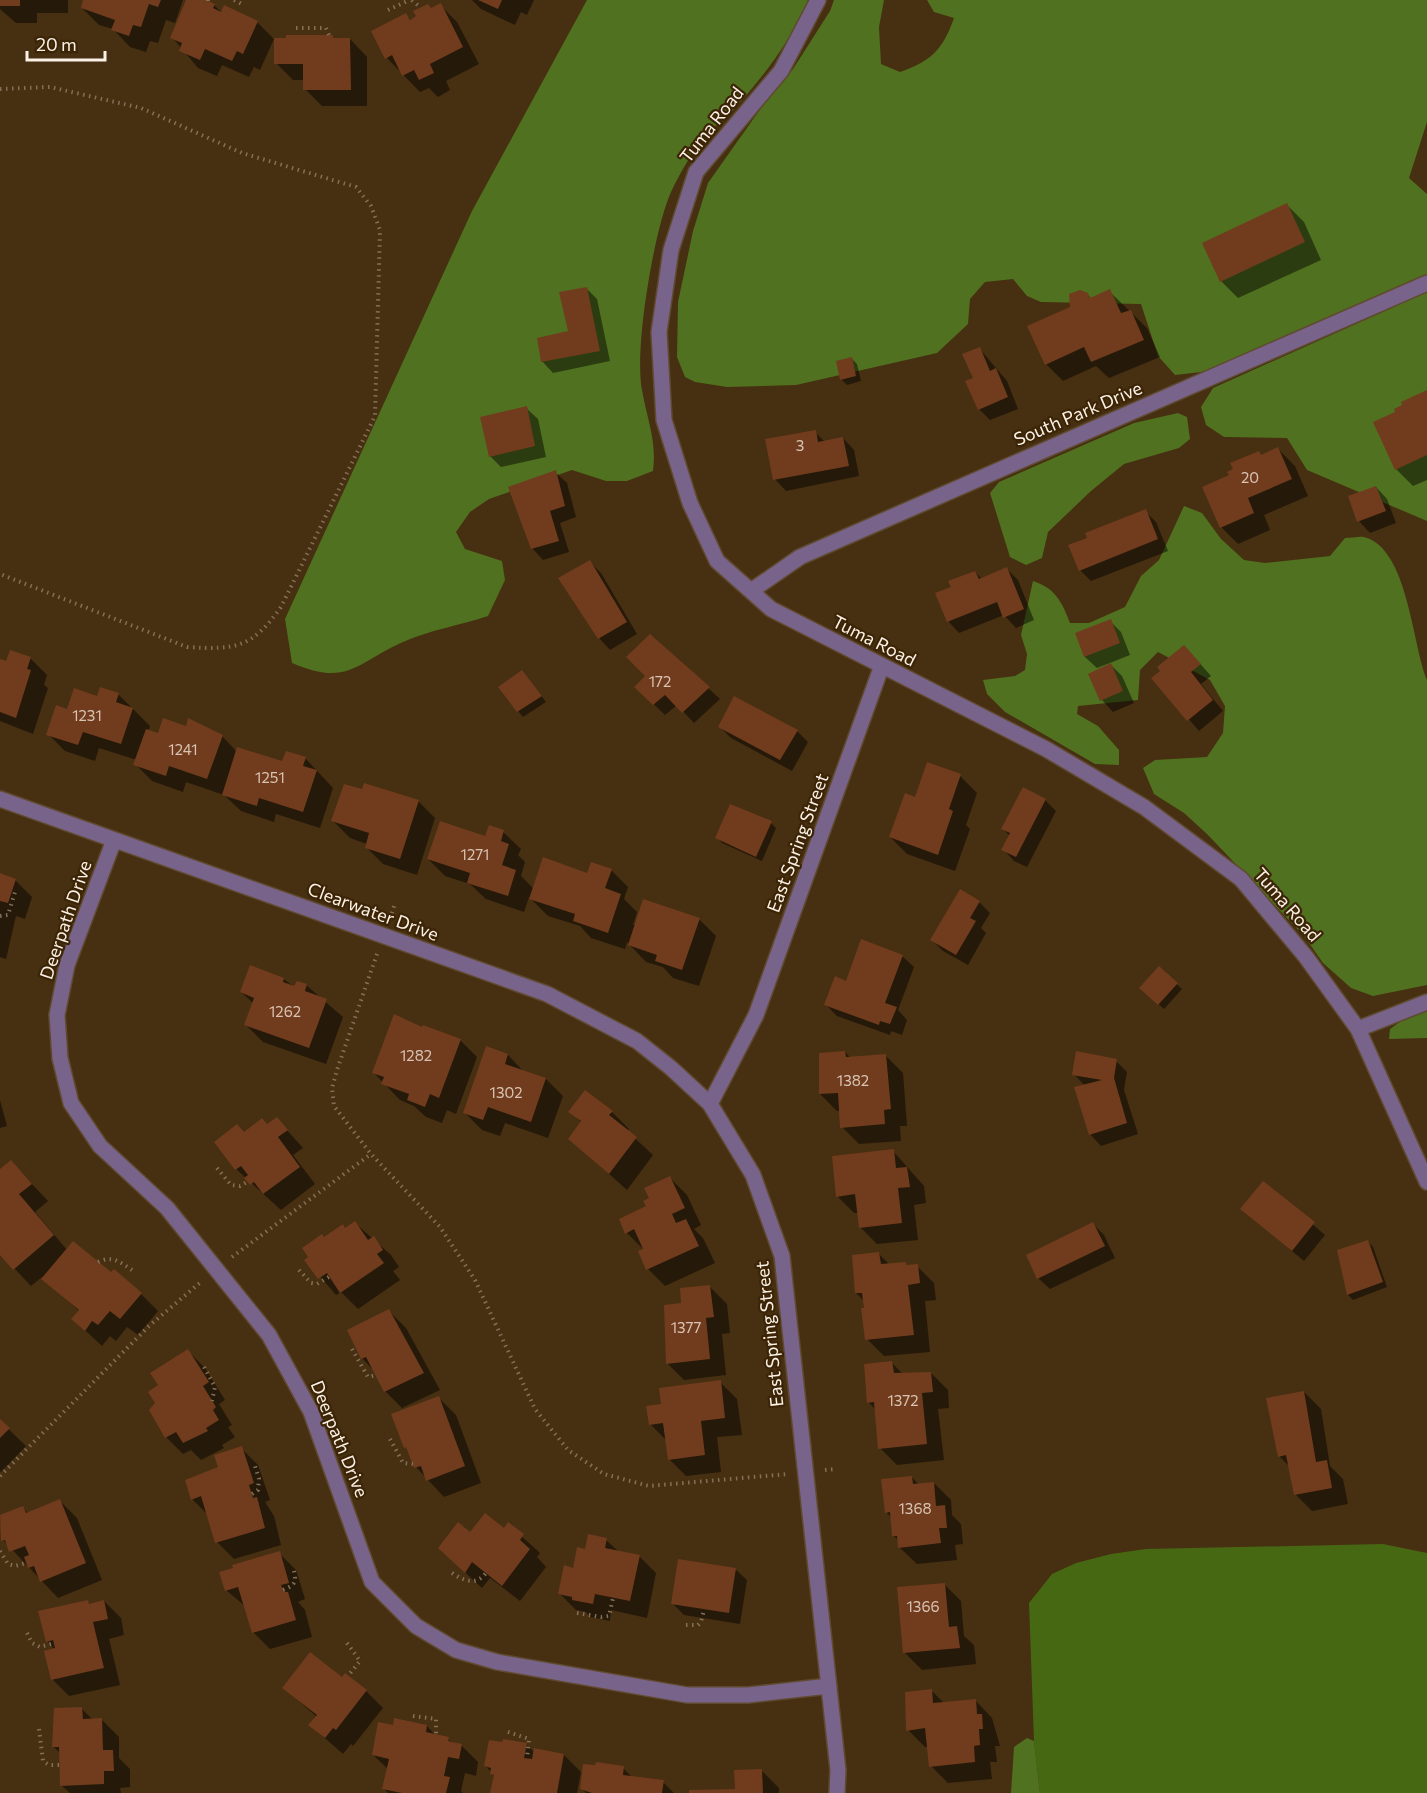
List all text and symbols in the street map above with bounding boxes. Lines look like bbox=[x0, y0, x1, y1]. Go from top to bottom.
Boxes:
scale bar bbox=[27, 24, 105, 62]
text: 20 m bbox=[36, 33, 77, 55]
street label: Tuma Road bbox=[675, 82, 748, 167]
street label: South Park Drive bbox=[1010, 376, 1145, 450]
house number: 3 bbox=[796, 436, 804, 454]
house number: 20 bbox=[1241, 468, 1259, 486]
street label: Tuma Road bbox=[829, 610, 920, 670]
house number: 172 bbox=[649, 672, 671, 690]
house number: 1231 bbox=[72, 706, 102, 724]
house number: 1241 bbox=[168, 740, 198, 758]
house number: 1251 bbox=[255, 768, 285, 786]
street label: East Spring Street bbox=[762, 770, 832, 915]
house number: 1271 bbox=[460, 845, 490, 863]
street label: Deerpath Drive bbox=[34, 857, 96, 982]
street label: Tuma Road bbox=[1250, 863, 1326, 946]
street label: Clearwater Drive bbox=[305, 877, 442, 945]
house number: 1262 bbox=[269, 1002, 301, 1020]
house number: 1282 bbox=[400, 1046, 432, 1064]
house number: 1382 bbox=[837, 1071, 869, 1089]
house number: 1302 bbox=[489, 1083, 523, 1101]
street label: East Spring Street bbox=[750, 1260, 788, 1408]
house number: 1377 bbox=[671, 1318, 701, 1336]
street label: Deerpath Drive bbox=[306, 1377, 373, 1500]
house number: 1372 bbox=[887, 1391, 919, 1409]
house number: 1368 bbox=[898, 1499, 932, 1517]
house number: 1366 bbox=[906, 1597, 940, 1615]

